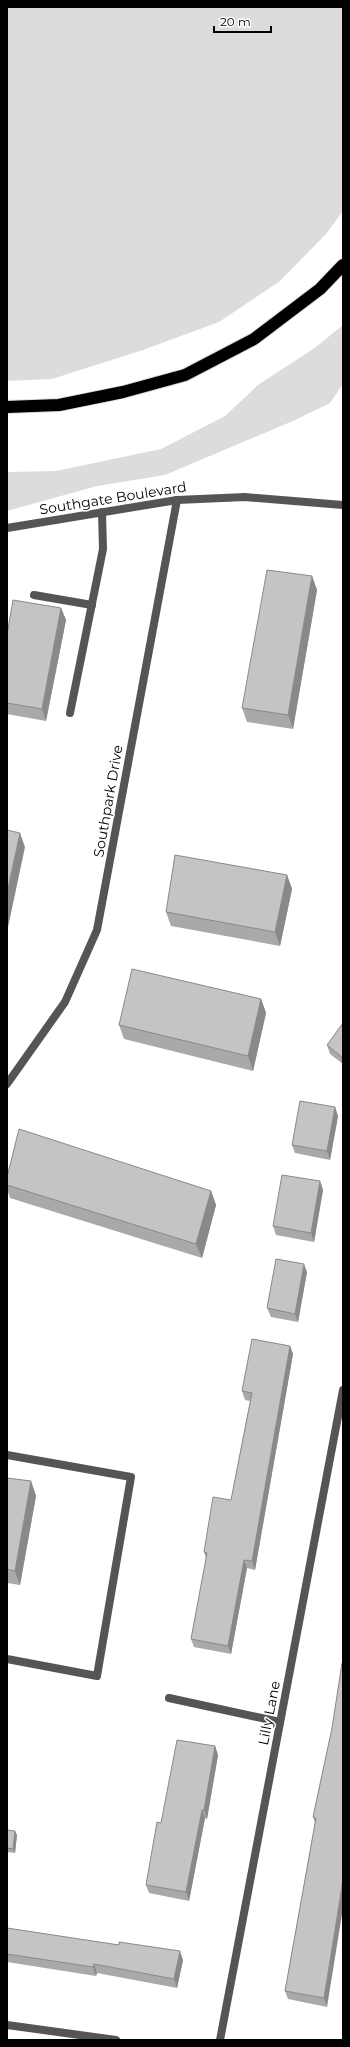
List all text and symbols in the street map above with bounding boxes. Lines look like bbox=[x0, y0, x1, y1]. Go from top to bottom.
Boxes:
scale bar bbox=[214, 8, 271, 34]
text: 20 m bbox=[220, 14, 251, 29]
street label: Southgate Boulevard bbox=[38, 477, 188, 519]
street label: Southpark Drive bbox=[89, 743, 127, 859]
street label: Lilly Lane bbox=[254, 1679, 284, 1747]

